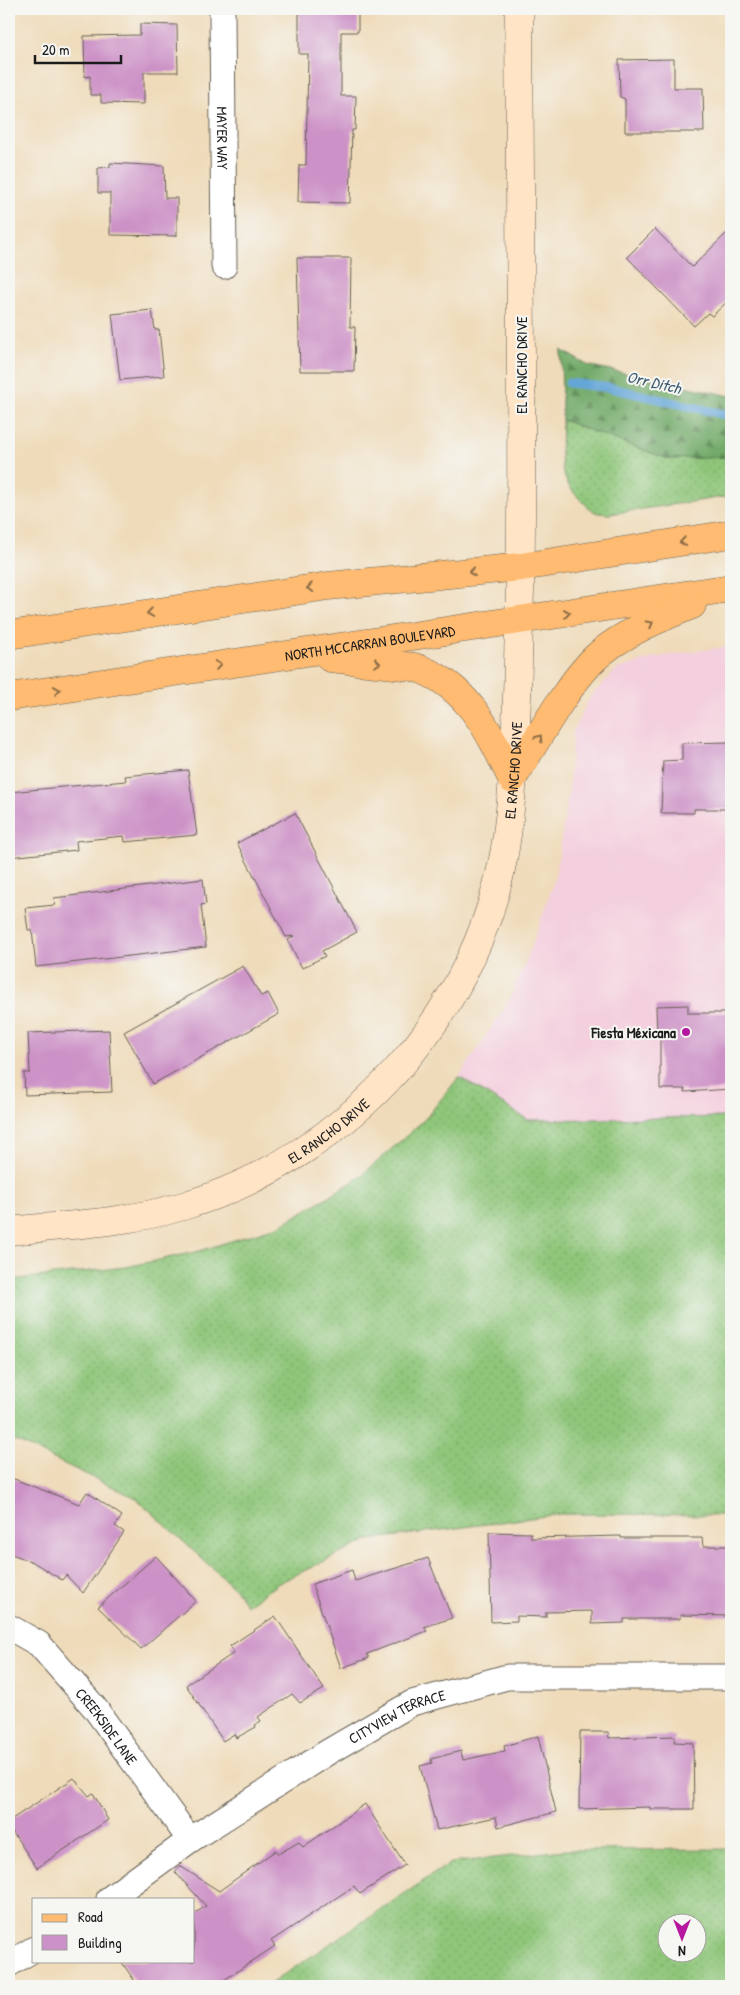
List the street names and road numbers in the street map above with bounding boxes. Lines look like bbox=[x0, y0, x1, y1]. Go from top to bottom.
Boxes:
street label: MAYER WAY bbox=[212, 106, 234, 170]
street label: EL RANCHO DRIVE bbox=[511, 316, 532, 414]
street label: NORTH MCCARRAN BOULEVARD bbox=[283, 619, 457, 666]
street label: EL RANCHO DRIVE bbox=[499, 721, 527, 820]
street label: EL RANCHO DRIVE bbox=[284, 1093, 374, 1168]
street label: CREEKSIDE LANE bbox=[71, 1683, 143, 1769]
street label: CITYVIEW TERRACE bbox=[344, 1684, 448, 1748]

